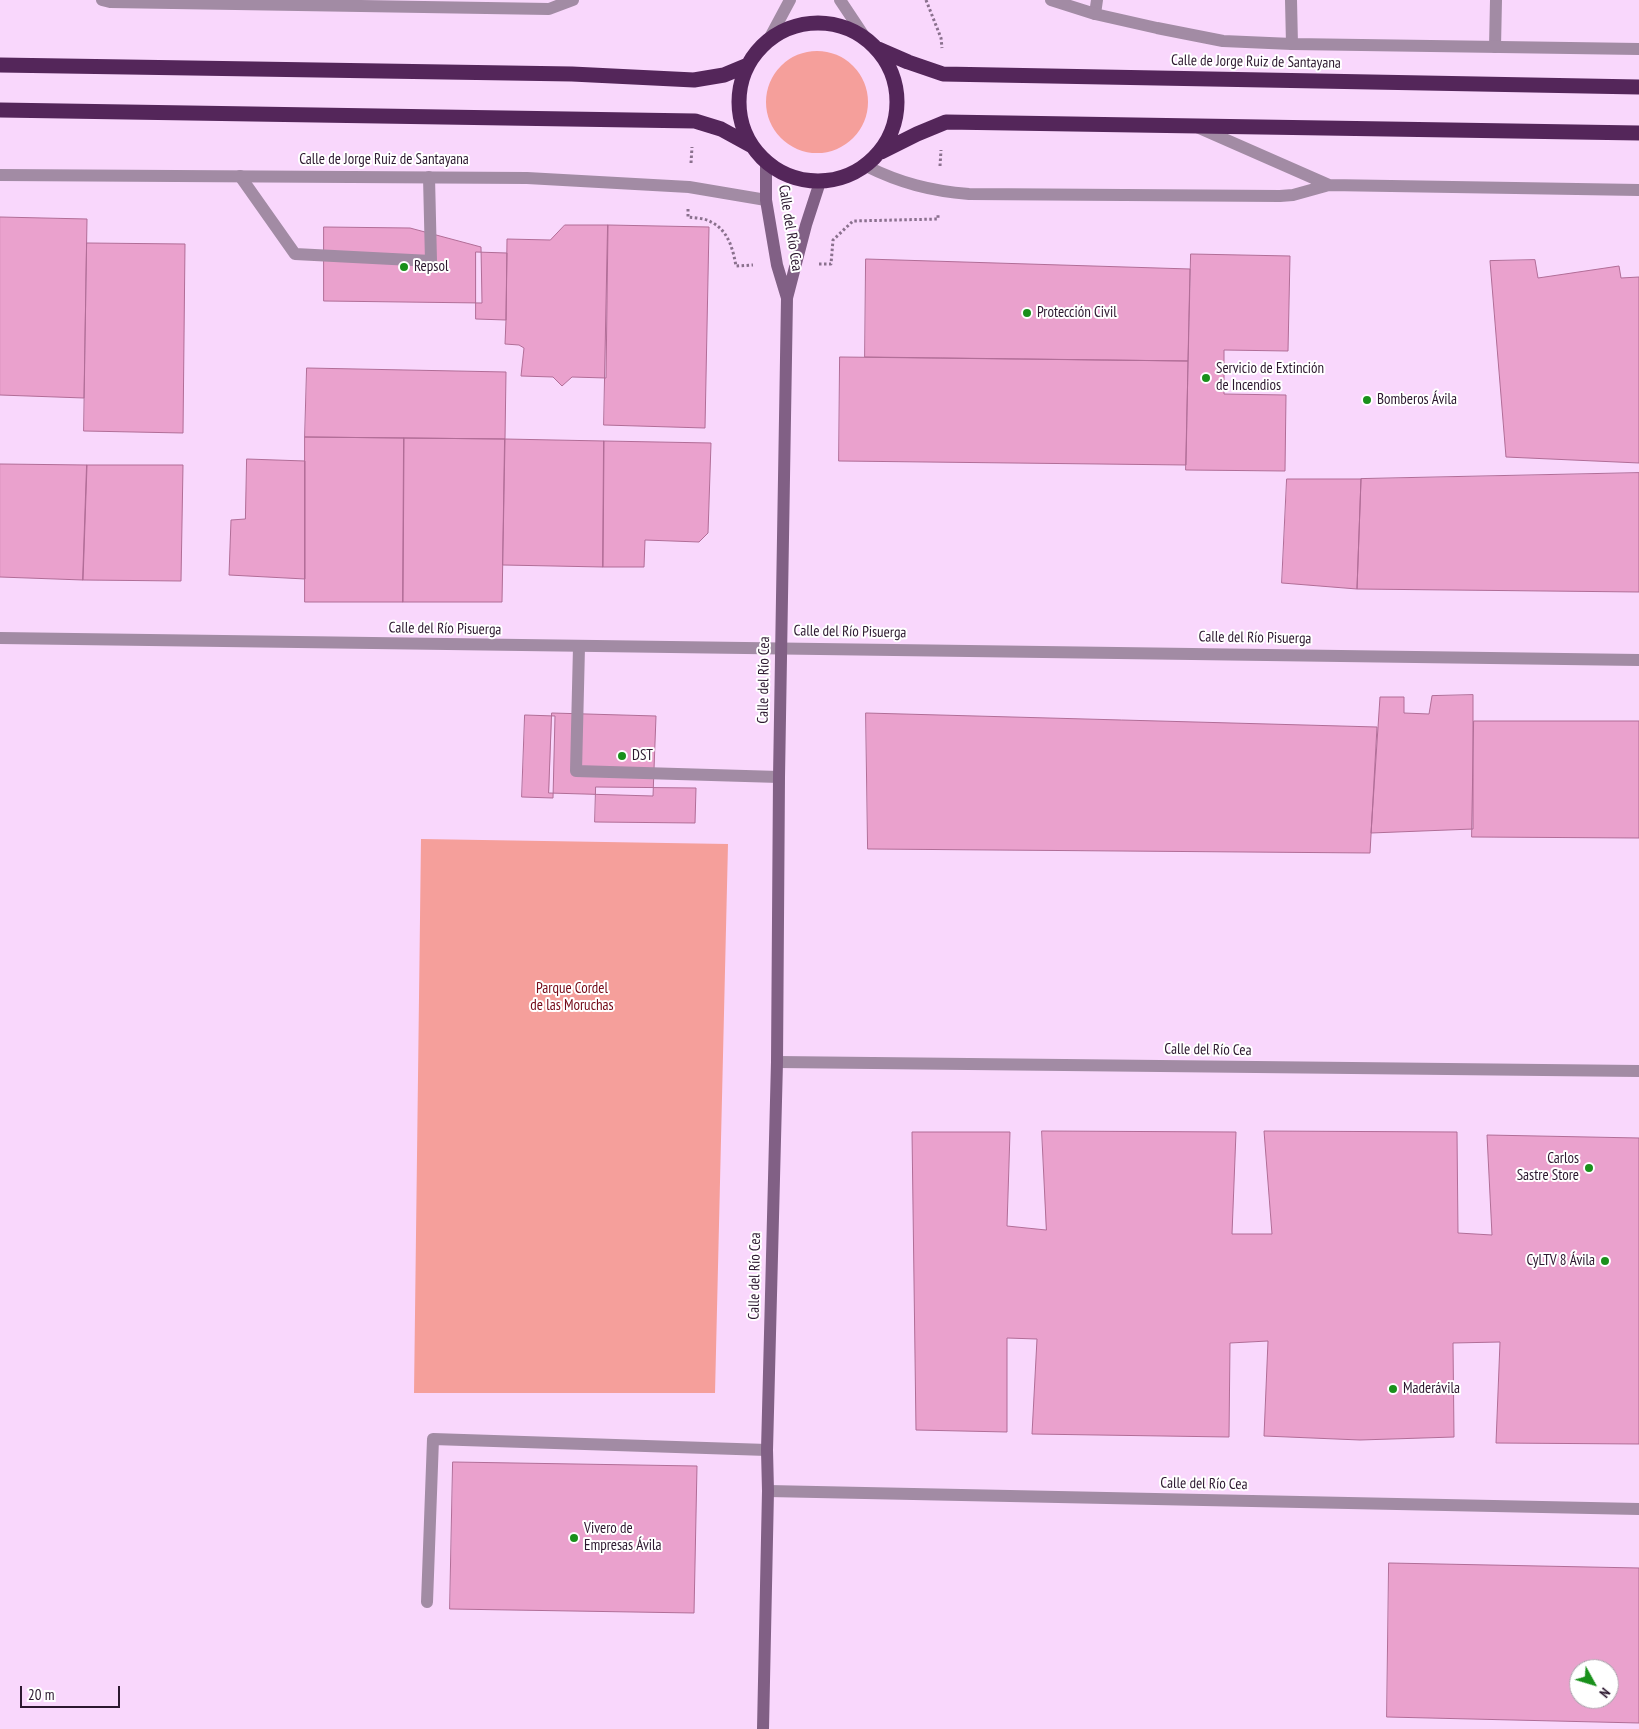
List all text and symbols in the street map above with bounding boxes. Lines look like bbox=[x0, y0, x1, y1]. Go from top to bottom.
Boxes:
street label: Calle de Jorge Ruiz de Santayana bbox=[1171, 52, 1341, 72]
street label: Calle de Jorge Ruiz de Santayana bbox=[299, 151, 469, 169]
street label: Calle del Río Cea bbox=[774, 184, 806, 272]
place label: Repsol bbox=[414, 258, 448, 276]
marker: Repsol bbox=[398, 261, 410, 273]
place label: Protección Civil bbox=[1037, 304, 1117, 322]
marker: Protección Civil bbox=[1021, 307, 1033, 319]
place label: Servicio de Extinción de Incendios bbox=[1216, 360, 1324, 395]
marker: Servicio de Extinción de Incendios bbox=[1200, 372, 1212, 384]
place label: Bomberos Ávila bbox=[1377, 391, 1457, 409]
marker: Bomberos Ávila bbox=[1361, 394, 1373, 406]
street label: Calle del Río Pisuerga bbox=[388, 619, 502, 639]
street label: Calle del Río Pisuerga bbox=[793, 622, 907, 642]
street label: Calle del Río Pisuerga bbox=[1198, 628, 1312, 648]
street label: Calle del Río Cea bbox=[754, 636, 774, 724]
place label: DST bbox=[632, 747, 653, 765]
marker: DST bbox=[616, 750, 628, 762]
park label: Parque Cordel de las Moruchas bbox=[530, 980, 614, 1015]
street label: Calle del Río Cea bbox=[1164, 1040, 1252, 1060]
place label: Carlos Sastre Store bbox=[1517, 1150, 1579, 1185]
marker: Carlos Sastre Store bbox=[1583, 1162, 1595, 1174]
street label: Calle del Río Cea bbox=[745, 1232, 765, 1320]
place label: CyLTV 8 Ávila bbox=[1526, 1252, 1595, 1270]
marker: CyLTV 8 Ávila bbox=[1599, 1255, 1611, 1267]
place label: Maderávila bbox=[1403, 1380, 1460, 1398]
marker: Maderávila bbox=[1387, 1383, 1399, 1395]
street label: Calle del Río Cea bbox=[1160, 1474, 1248, 1494]
place label: Vivero de Empresas Ávila bbox=[584, 1520, 662, 1555]
marker: Vivero de Empresas Ávila bbox=[568, 1532, 580, 1544]
north arrow bbox=[1569, 1659, 1619, 1709]
scale bar bbox=[22, 1676, 122, 1708]
text: N bbox=[1596, 1684, 1614, 1701]
text: 20 m bbox=[28, 1685, 54, 1704]

